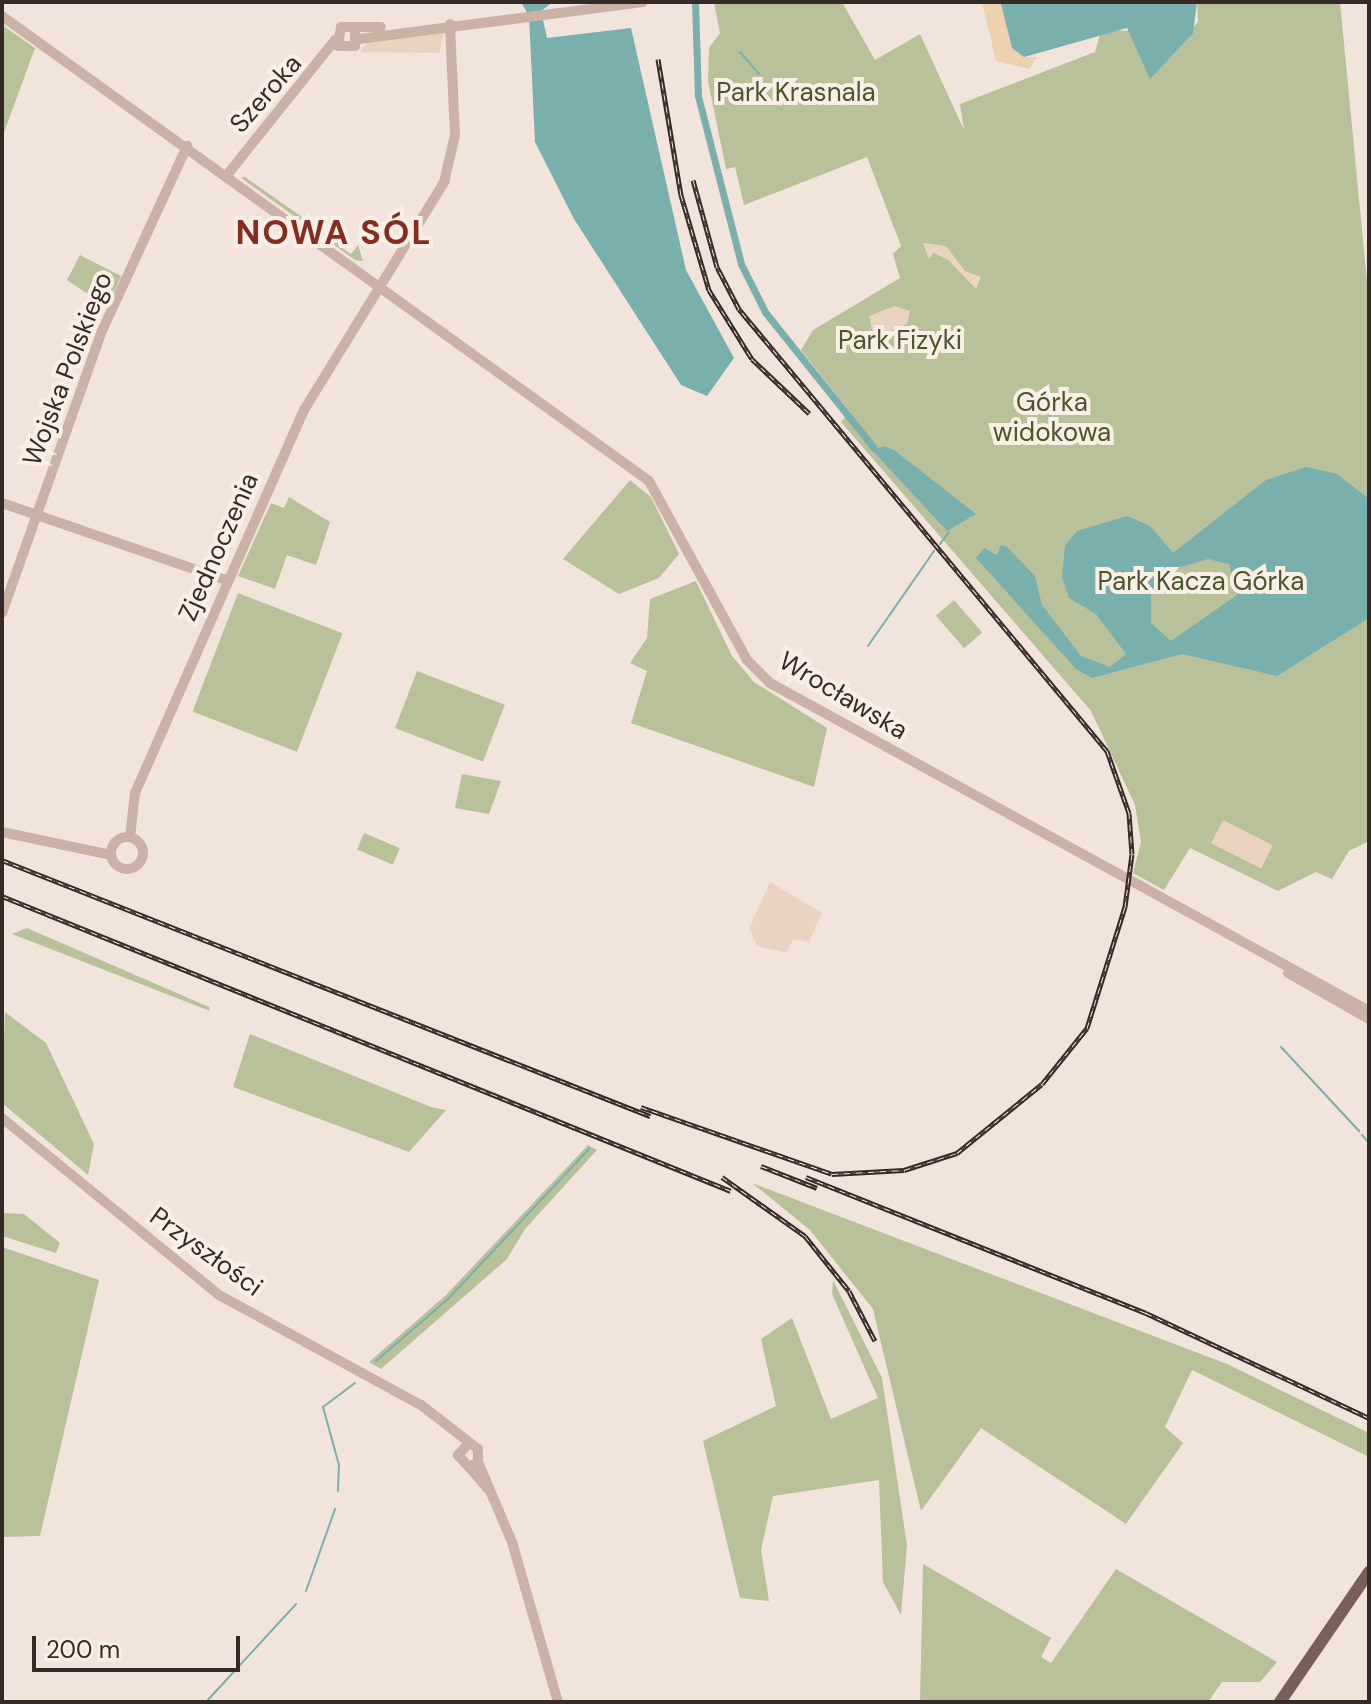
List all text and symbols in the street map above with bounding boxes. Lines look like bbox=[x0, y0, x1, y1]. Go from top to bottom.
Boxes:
street label: Szeroka bbox=[224, 49, 308, 139]
park label: Park Krasnala bbox=[716, 77, 876, 109]
district label: NOWA SÓL bbox=[236, 213, 432, 253]
street label: Wojska Polskiego bbox=[17, 268, 119, 470]
park label: Park Fizyki bbox=[838, 325, 962, 357]
park label: Górka widokowa bbox=[993, 387, 1111, 448]
street label: Zjednoczenia bbox=[172, 468, 266, 626]
park label: Park Kacza Górka bbox=[1098, 566, 1304, 598]
street label: Wrocławska bbox=[773, 645, 913, 747]
street label: Przyszłości bbox=[144, 1201, 268, 1303]
scale bar bbox=[36, 1620, 244, 1670]
text: 200 m bbox=[46, 1634, 120, 1665]

